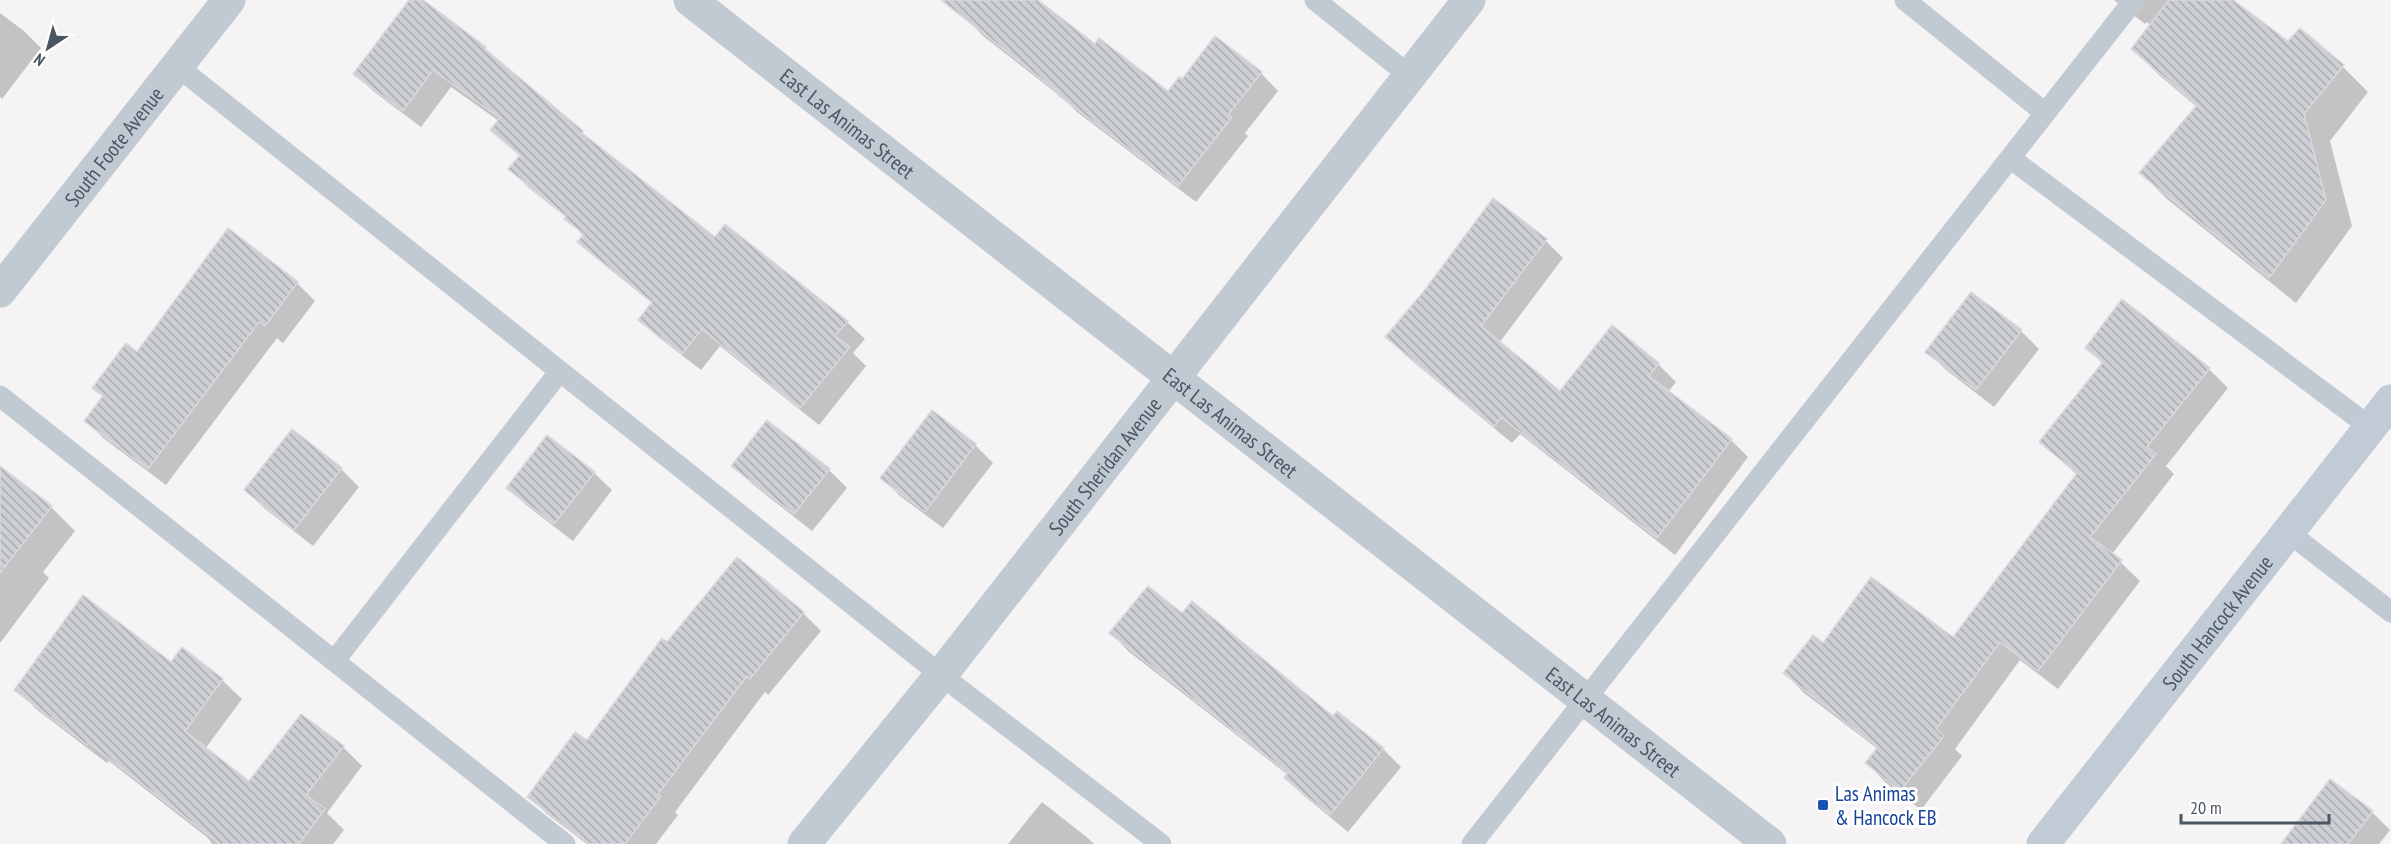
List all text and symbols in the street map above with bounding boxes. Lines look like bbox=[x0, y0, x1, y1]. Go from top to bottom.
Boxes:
north arrow bbox=[18, 18, 78, 78]
text: N bbox=[30, 50, 49, 71]
street label: East Las Animas Street bbox=[775, 62, 920, 184]
street label: South Foote Avenue bbox=[58, 81, 169, 212]
street label: East Las Animas Street bbox=[1158, 361, 1303, 484]
street label: South Sheridan Avenue bbox=[1042, 392, 1167, 540]
street label: South Hancock Avenue bbox=[2156, 549, 2278, 695]
street label: East Las Animas Street bbox=[1541, 661, 1686, 783]
place label: Las Animas & Hancock EB bbox=[1835, 780, 1937, 831]
scale bar bbox=[2181, 787, 2330, 825]
text: 20 m bbox=[2190, 796, 2222, 819]
marker: Las Animas & Hancock EB bbox=[1816, 798, 1830, 812]

